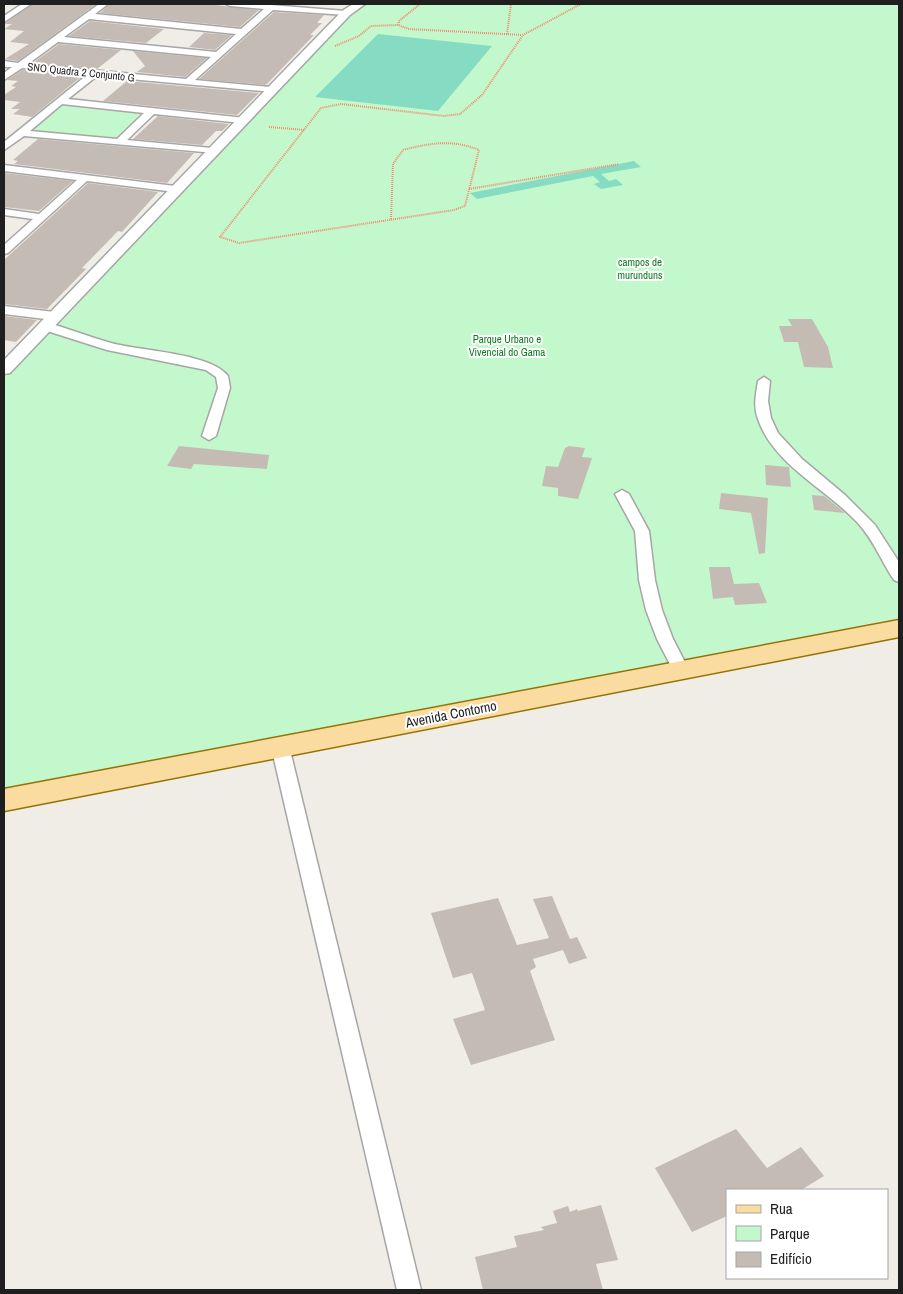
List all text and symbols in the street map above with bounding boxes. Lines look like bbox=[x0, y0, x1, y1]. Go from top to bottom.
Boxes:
street label: SNO Quadra 2 Conjunto G bbox=[27, 59, 135, 85]
park label: campos de murunduns bbox=[617, 255, 663, 282]
park label: Parque Urbano e Vivencial do Gama bbox=[469, 332, 545, 359]
street label: Avenida Contorno bbox=[403, 696, 498, 732]
legend bbox=[726, 1189, 888, 1279]
text: Rua bbox=[770, 1198, 793, 1219]
text: Parque bbox=[770, 1223, 810, 1244]
text: Edifício bbox=[770, 1248, 812, 1269]

